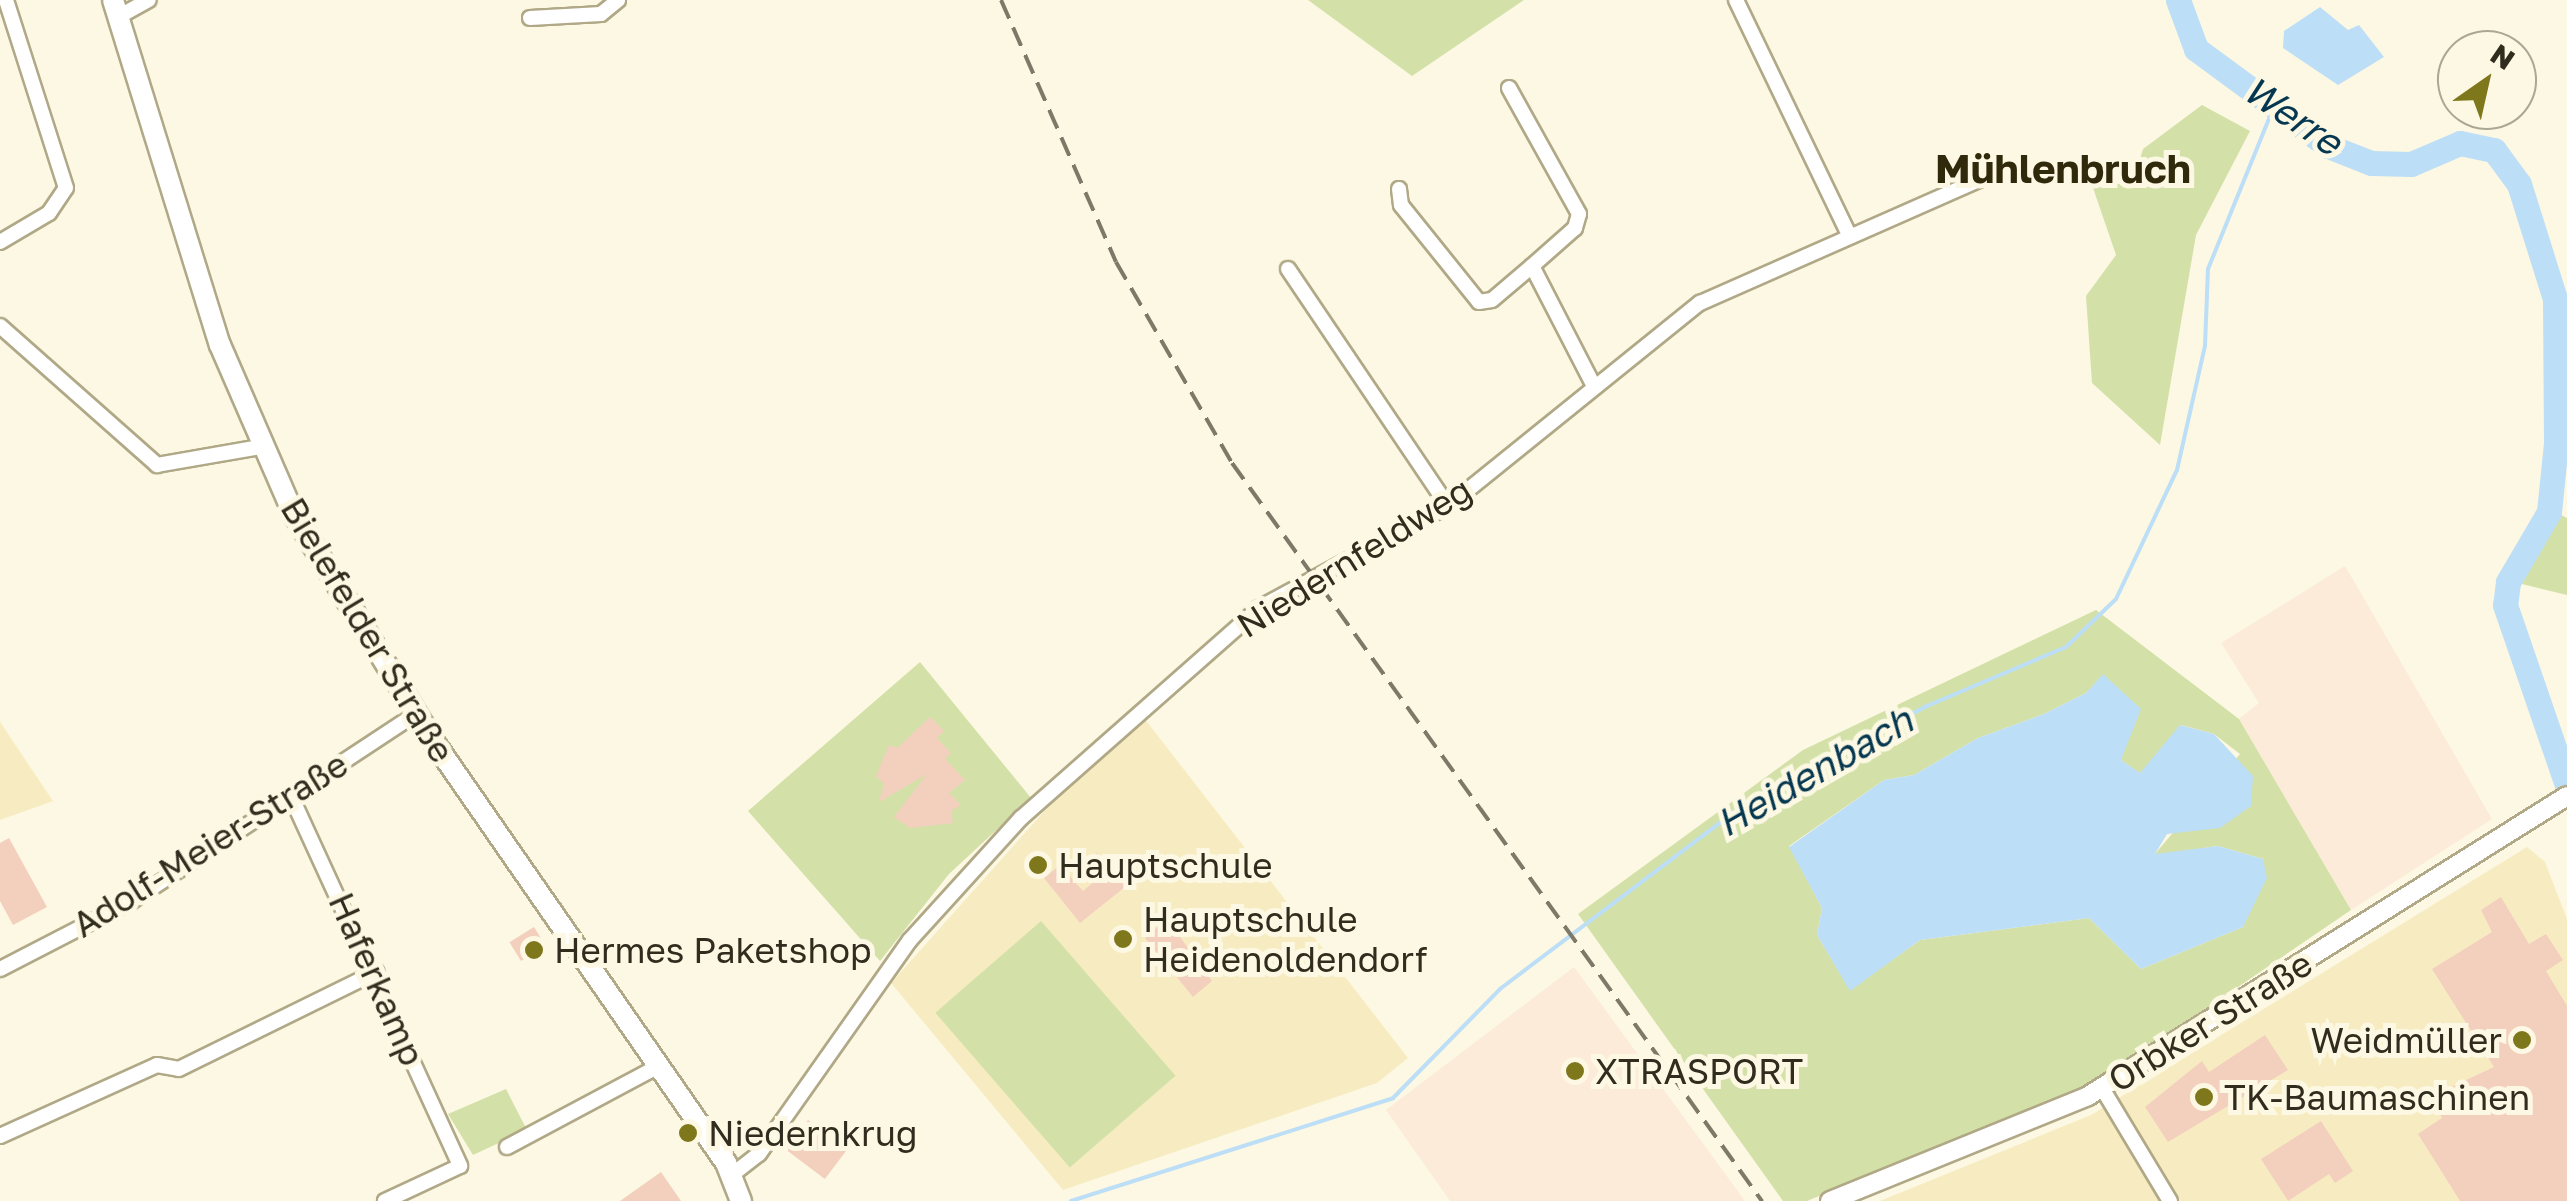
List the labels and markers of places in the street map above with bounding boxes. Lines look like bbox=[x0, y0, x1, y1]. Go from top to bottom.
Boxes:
place label: Hauptschule bbox=[1058, 844, 1273, 886]
marker: Hauptschule bbox=[1027, 854, 1049, 876]
place label: Hauptschule Heidenoldendorf bbox=[1143, 898, 1427, 980]
marker: Hauptschule Heidenoldendorf bbox=[1112, 928, 1134, 950]
place label: Hermes Paketshop bbox=[554, 929, 871, 971]
marker: Hermes Paketshop bbox=[523, 939, 545, 961]
place label: Weidmüller bbox=[2310, 1019, 2502, 1061]
marker: Weidmüller bbox=[2511, 1029, 2533, 1051]
place label: XTRASPORT bbox=[1595, 1050, 1803, 1092]
marker: XTRASPORT bbox=[1564, 1060, 1586, 1082]
place label: TK-Baumaschinen bbox=[2224, 1076, 2530, 1118]
marker: TK-Baumaschinen bbox=[2193, 1086, 2215, 1108]
place label: Niedernkrug bbox=[708, 1112, 917, 1154]
marker: Niedernkrug bbox=[677, 1122, 699, 1144]

